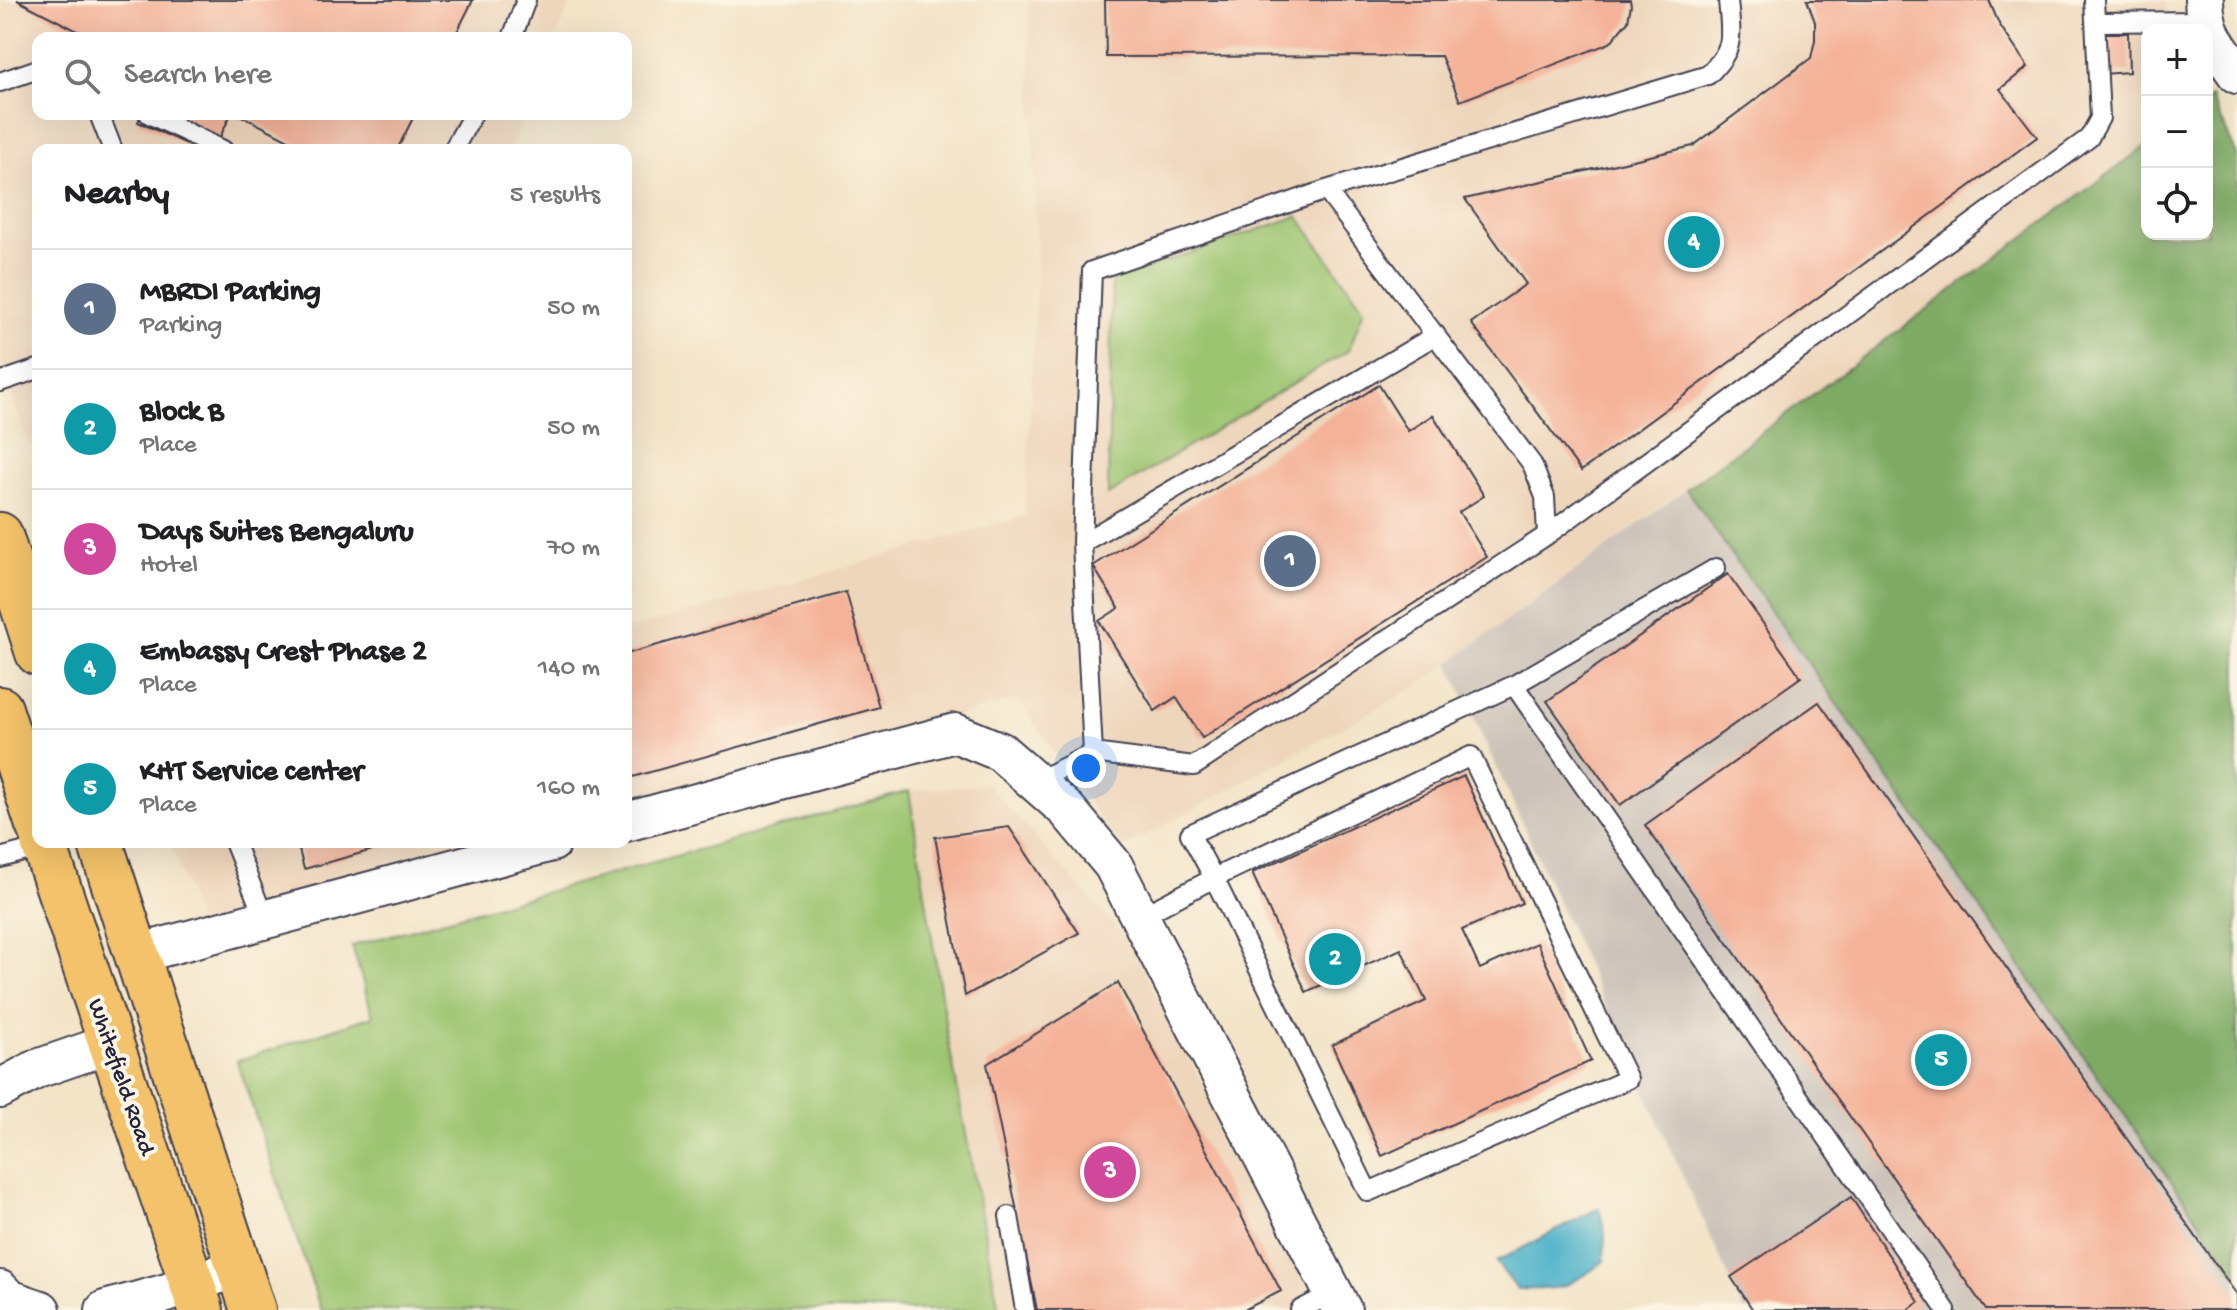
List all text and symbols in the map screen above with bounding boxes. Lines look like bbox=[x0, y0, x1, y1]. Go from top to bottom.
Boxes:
map controls bbox=[2141, 24, 2213, 240]
button: + bbox=[2141, 24, 2213, 96]
search box bbox=[32, 32, 632, 120]
icon: search bbox=[60, 54, 104, 98]
text: Search here bbox=[124, 59, 272, 94]
button: − bbox=[2141, 96, 2213, 168]
button: locate bbox=[2141, 168, 2213, 240]
text: Nearby bbox=[64, 176, 169, 216]
text: 5 results bbox=[510, 181, 600, 212]
pin: 4 bbox=[1668, 212, 1720, 272]
text: MBRDI Parking bbox=[140, 276, 321, 311]
text: 1 bbox=[85, 294, 95, 325]
text: 50 m bbox=[547, 294, 600, 325]
text: Parking bbox=[140, 311, 222, 342]
text: Block B bbox=[140, 396, 224, 431]
text: 2 bbox=[84, 414, 96, 445]
text: 50 m bbox=[547, 414, 600, 445]
text: Place bbox=[140, 431, 197, 462]
text: Days Suites Bengaluru bbox=[140, 516, 414, 551]
pin: 1 bbox=[1264, 531, 1316, 591]
text: 3 bbox=[83, 534, 97, 565]
text: 70 m bbox=[547, 534, 600, 565]
text: Hotel bbox=[140, 551, 198, 582]
text: Embassy Crest Phase 2 bbox=[140, 636, 427, 671]
text: 4 bbox=[84, 654, 96, 685]
text: 140 m bbox=[538, 654, 600, 685]
text: Place bbox=[140, 671, 197, 702]
your location bbox=[1066, 748, 1106, 788]
text: KHT Service center bbox=[140, 756, 363, 791]
text: 5 bbox=[83, 774, 97, 805]
text: 160 m bbox=[537, 774, 600, 805]
text: Place bbox=[140, 791, 197, 822]
pin: 2 bbox=[1309, 929, 1361, 989]
street label: Whitefield Road bbox=[79, 995, 161, 1161]
pin: 5 bbox=[1915, 1030, 1967, 1090]
pin: 3 bbox=[1084, 1142, 1136, 1202]

